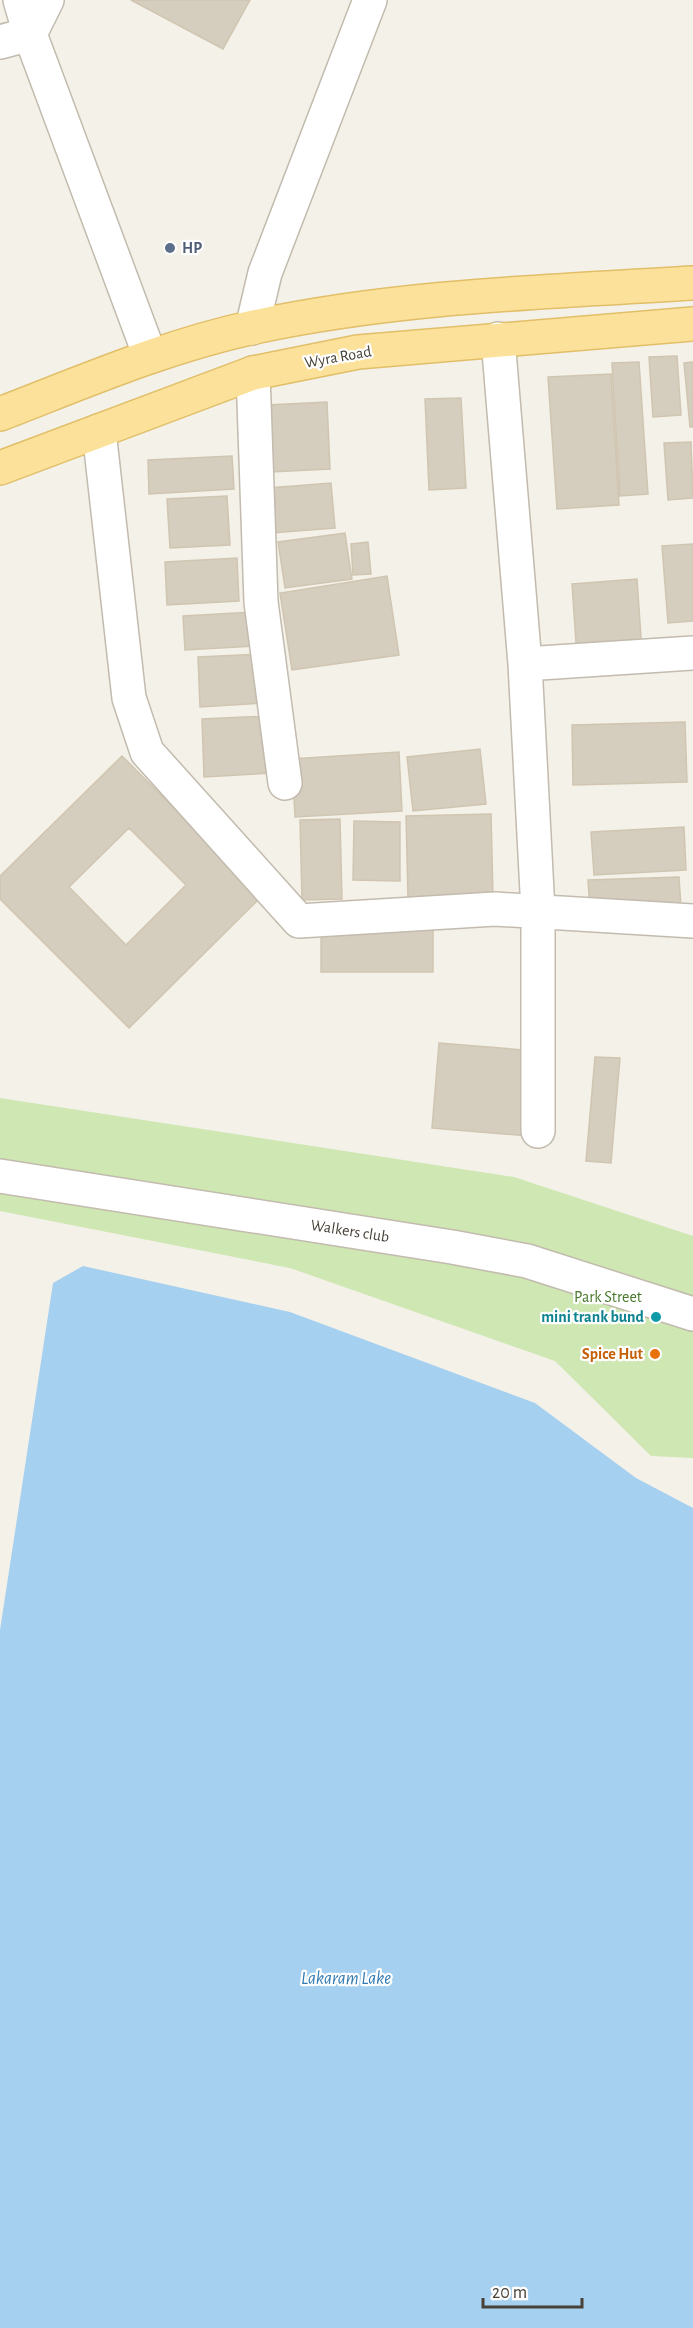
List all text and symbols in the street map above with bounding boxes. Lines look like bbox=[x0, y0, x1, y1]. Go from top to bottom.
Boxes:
place label: HP bbox=[182, 240, 202, 256]
marker: HP bbox=[163, 241, 177, 255]
street label: Wyra Road bbox=[303, 343, 373, 372]
street label: Walkers club bbox=[310, 1217, 390, 1245]
park label: Park Street bbox=[574, 1289, 642, 1305]
place label: mini trank bund bbox=[541, 1309, 645, 1325]
marker: mini trank bund bbox=[649, 1310, 663, 1324]
place label: Spice Hut bbox=[582, 1346, 644, 1362]
marker: Spice Hut bbox=[648, 1347, 662, 1361]
water label: Lakaram Lake bbox=[301, 1970, 391, 1988]
scale bar bbox=[483, 2271, 582, 2309]
text: 20 m bbox=[492, 2284, 527, 2302]

